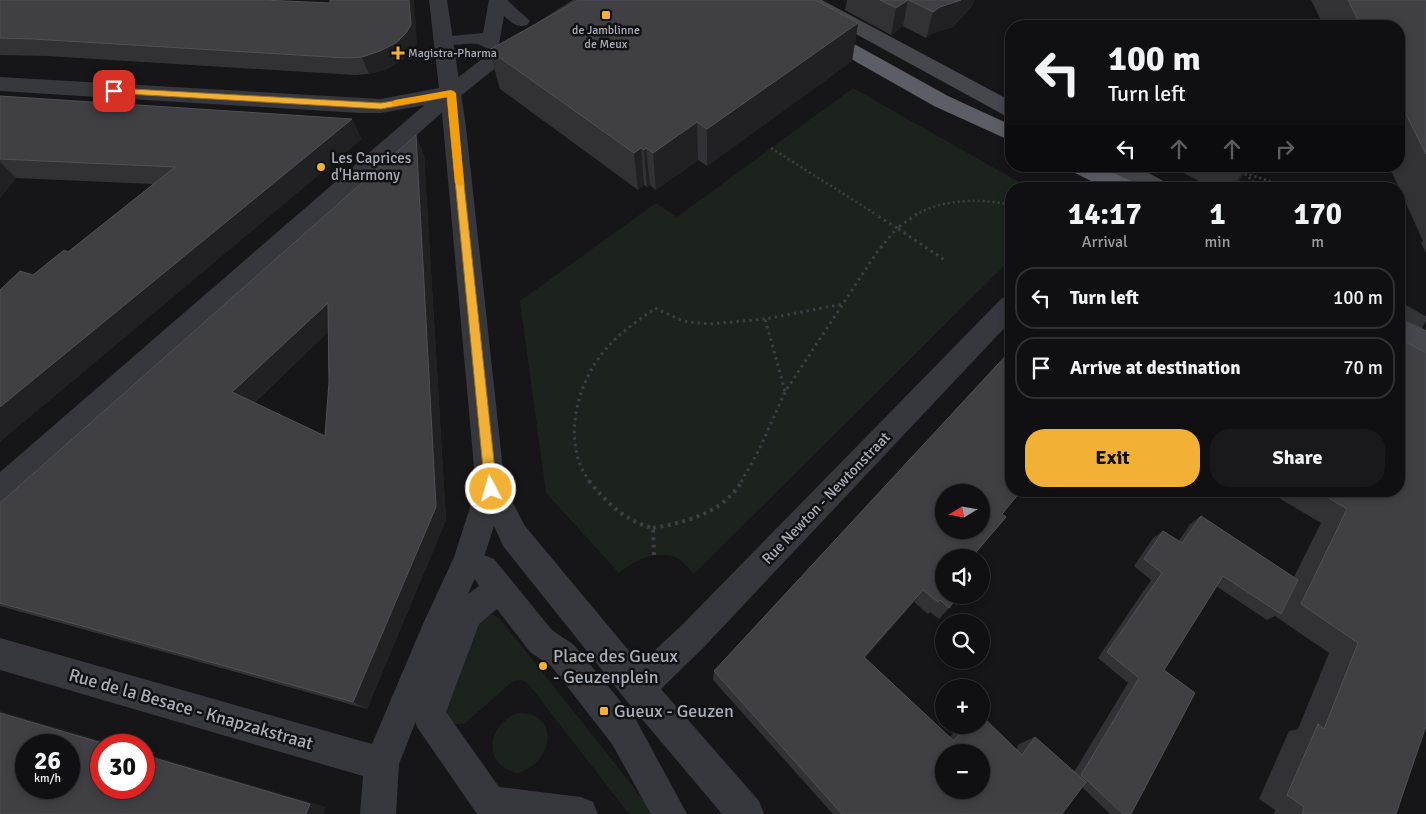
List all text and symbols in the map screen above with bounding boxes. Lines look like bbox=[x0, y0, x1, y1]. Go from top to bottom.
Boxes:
marker: de Jamblinne de Meux bbox=[600, 9, 612, 21]
place label: de Jamblinne de Meux bbox=[572, 23, 640, 52]
text: 100 m bbox=[1108, 37, 1201, 80]
icon: left bbox=[1025, 40, 1090, 105]
place label: Magistra-Pharma bbox=[408, 46, 497, 61]
marker: Magistra-Pharma bbox=[392, 47, 404, 59]
pin bbox=[93, 70, 135, 112]
icon: arrive bbox=[100, 77, 128, 105]
text: Turn left bbox=[1108, 80, 1186, 107]
icon: left bbox=[1112, 135, 1140, 163]
icon: ahead bbox=[1165, 135, 1193, 163]
icon: ahead bbox=[1218, 135, 1246, 163]
icon: right bbox=[1271, 135, 1299, 163]
place label: Les Caprices d'Harmony bbox=[331, 149, 412, 184]
marker: Les Caprices d'Harmony bbox=[315, 161, 327, 173]
text: 14:17 bbox=[1068, 196, 1142, 233]
text: 1 bbox=[1209, 196, 1226, 233]
text: 170 bbox=[1293, 196, 1342, 233]
text: Arrival bbox=[1082, 232, 1128, 252]
text: min bbox=[1205, 232, 1230, 252]
text: m bbox=[1311, 232, 1324, 252]
icon: left bbox=[1027, 284, 1055, 312]
text: Turn left bbox=[1070, 286, 1139, 310]
text: 100 m bbox=[1333, 286, 1383, 310]
icon: arrive bbox=[1027, 354, 1055, 382]
text: Arrive at destination bbox=[1070, 356, 1241, 380]
text: 70 m bbox=[1343, 356, 1383, 380]
street label: Rue Newton - Newtonstraat bbox=[758, 428, 894, 568]
button: Exit bbox=[1025, 429, 1200, 487]
button: Share bbox=[1210, 429, 1385, 487]
position arrow bbox=[464, 462, 516, 514]
north arrow bbox=[935, 484, 990, 539]
map controls bbox=[935, 484, 990, 799]
button: sound bbox=[935, 549, 990, 604]
button: search bbox=[935, 614, 990, 669]
place label: Place des Gueux - Geuzenplein bbox=[553, 645, 679, 688]
marker: Place des Gueux - Geuzenplein bbox=[537, 660, 549, 672]
street label: Rue de la Besace - Knapzakstraat bbox=[66, 664, 316, 754]
button: + bbox=[935, 679, 990, 734]
place label: Gueux - Geuzen bbox=[614, 700, 734, 722]
marker: Gueux - Geuzen bbox=[598, 705, 610, 717]
speed limit sign: 30 bbox=[90, 734, 155, 799]
button: − bbox=[935, 744, 990, 799]
text: 26 bbox=[34, 745, 61, 776]
text: km/h bbox=[34, 771, 61, 786]

